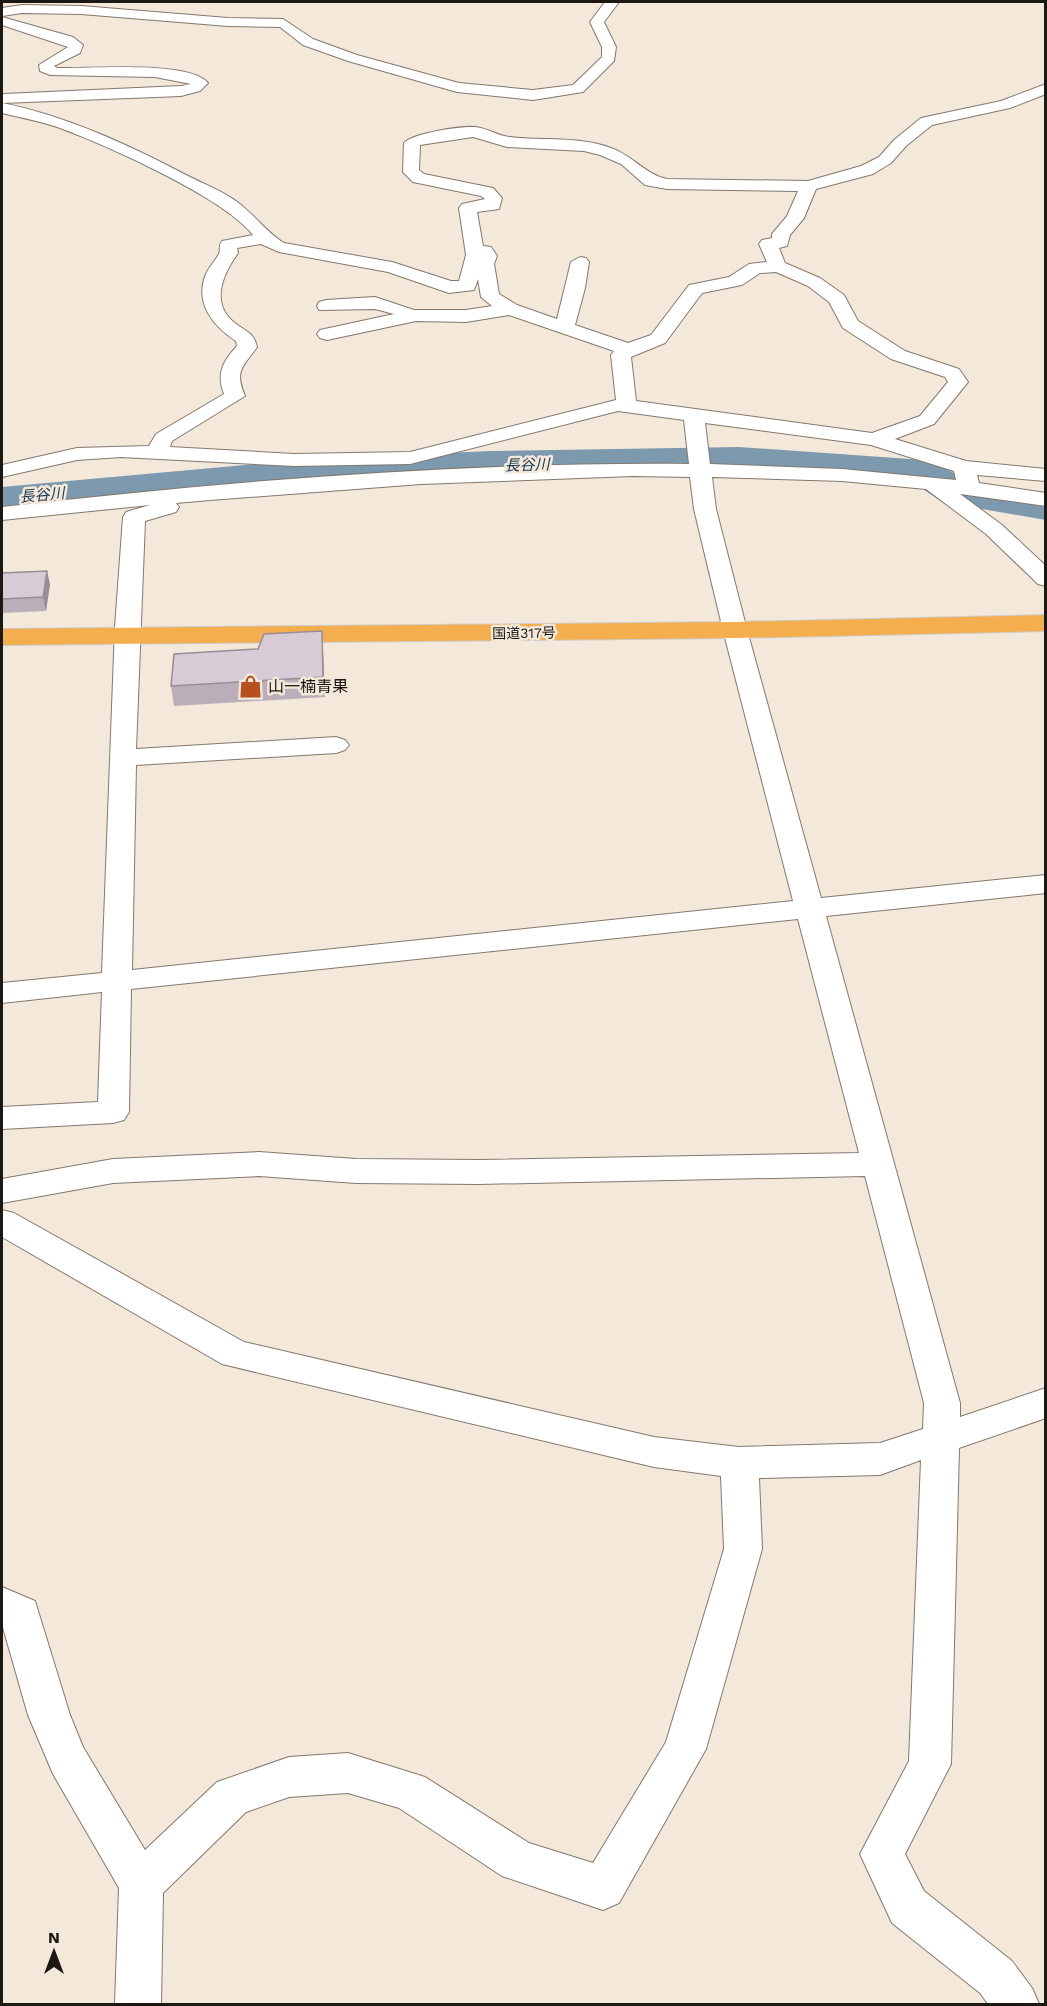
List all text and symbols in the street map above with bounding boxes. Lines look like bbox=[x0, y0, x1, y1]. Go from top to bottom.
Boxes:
water label: 長谷川 bbox=[504, 455, 552, 475]
water label: 長谷川 bbox=[19, 484, 67, 506]
street label: 国道317号 bbox=[492, 624, 556, 642]
shop icon: 山一楠青果 bbox=[237, 673, 263, 699]
place label: 山一楠青果 bbox=[268, 677, 348, 696]
north arrow bbox=[24, 1922, 84, 1982]
text: N bbox=[48, 1928, 60, 1947]

